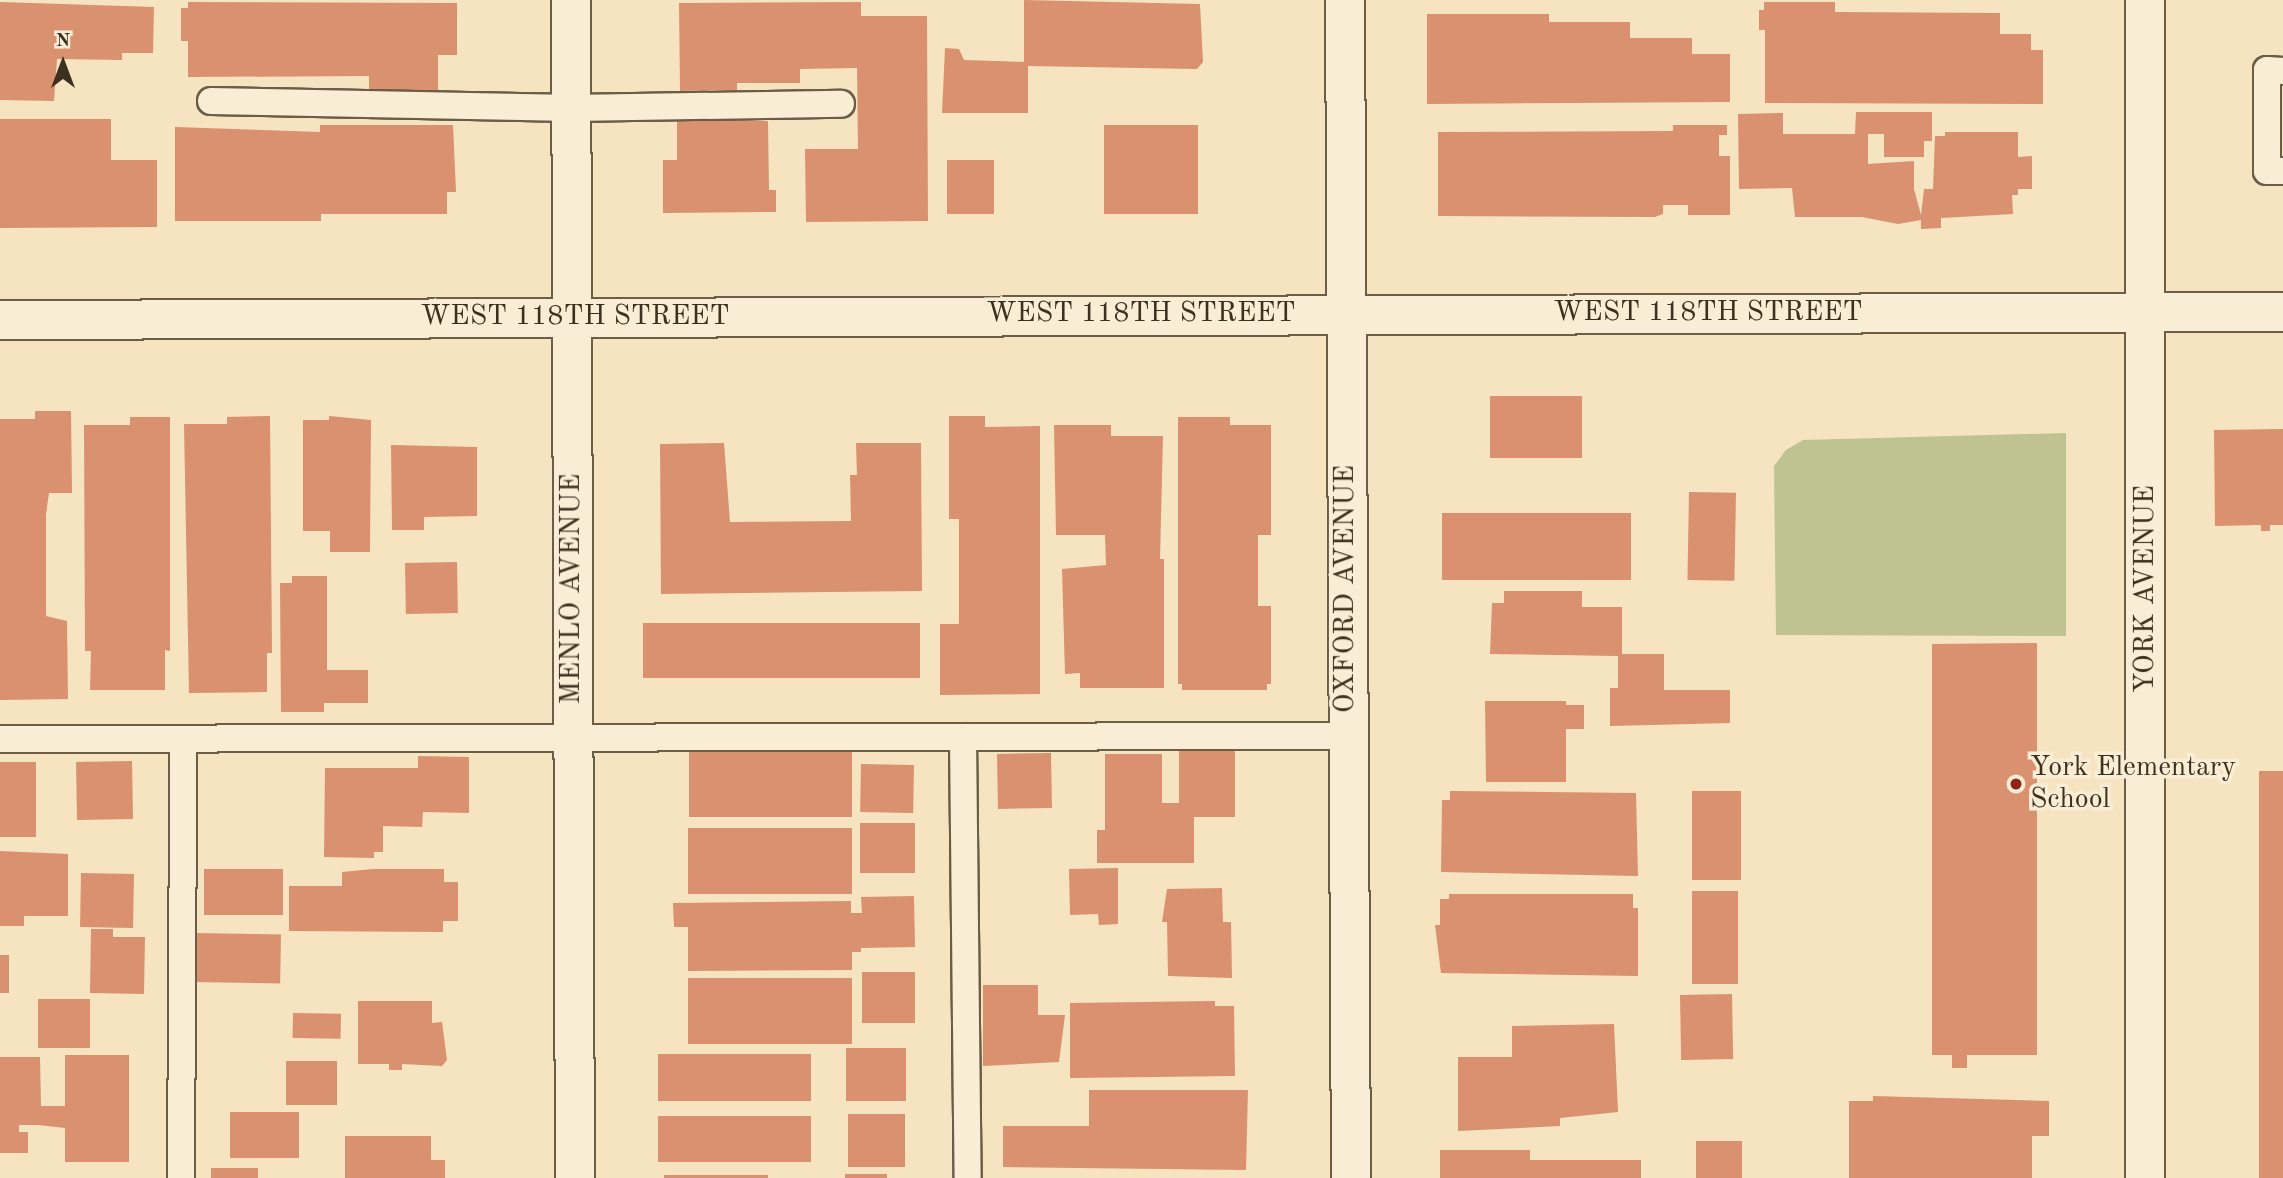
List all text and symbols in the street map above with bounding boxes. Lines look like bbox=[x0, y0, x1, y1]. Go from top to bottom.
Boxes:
north arrow bbox=[28, 28, 98, 98]
text: N bbox=[56, 32, 70, 51]
street label: WEST 118TH STREET bbox=[1553, 296, 1863, 330]
street label: WEST 118TH STREET bbox=[986, 297, 1296, 331]
street label: WEST 118TH STREET bbox=[420, 300, 730, 334]
street label: OXFORD AVENUE bbox=[1329, 465, 1363, 713]
street label: MENLO AVENUE bbox=[555, 474, 589, 704]
street label: YORK AVENUE bbox=[2129, 485, 2163, 693]
place label: York Elementary School bbox=[2030, 751, 2236, 817]
marker: York Elementary School bbox=[2008, 776, 2024, 792]

